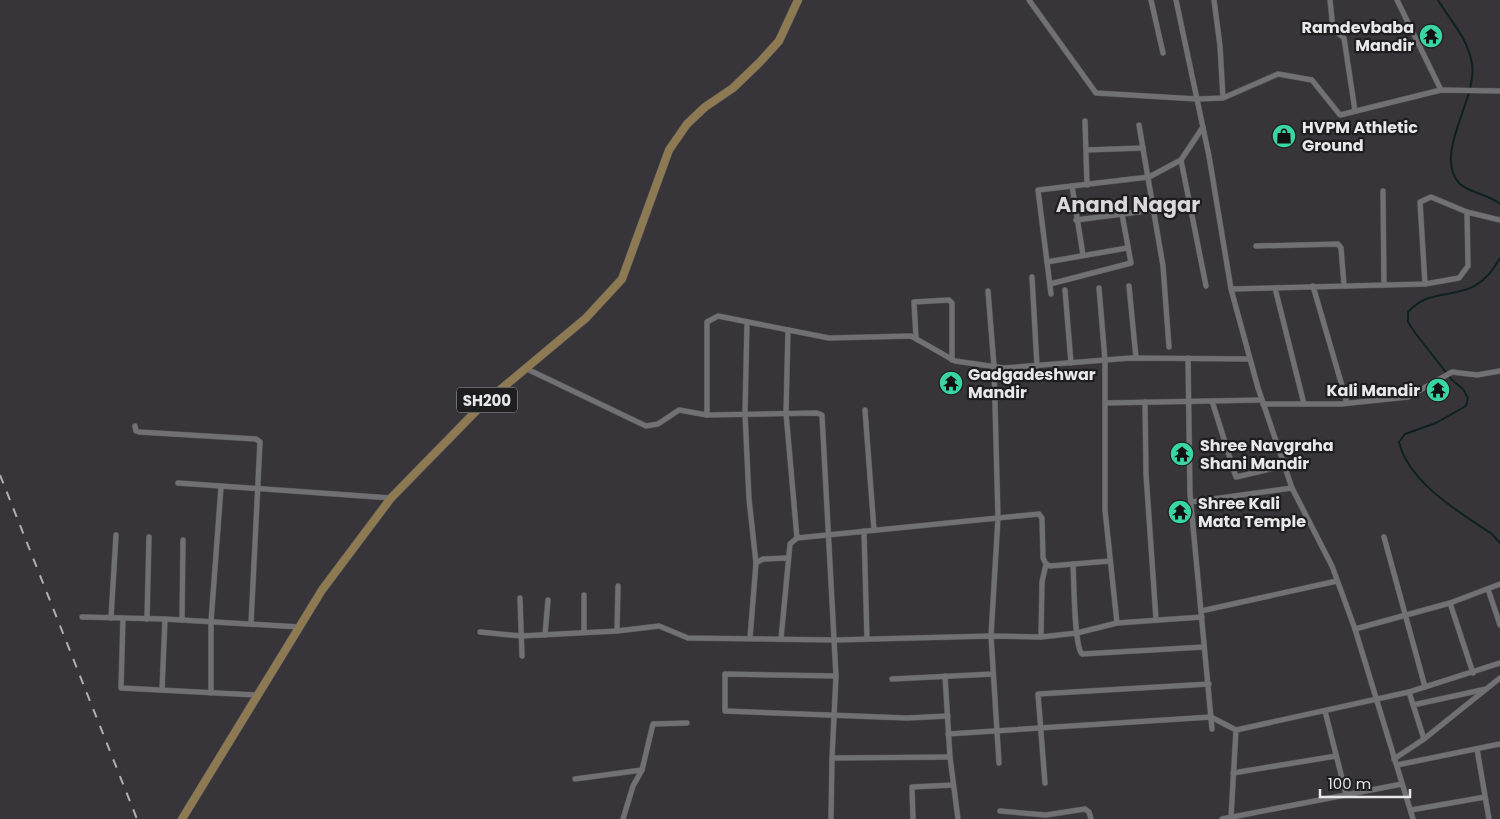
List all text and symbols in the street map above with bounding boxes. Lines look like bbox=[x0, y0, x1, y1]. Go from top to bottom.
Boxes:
place label: Ramdevbaba Mandir bbox=[1302, 16, 1414, 57]
temple icon: Ramdevbaba Mandir bbox=[1418, 23, 1444, 49]
place label: HVPM Athletic Ground bbox=[1302, 116, 1418, 157]
shop icon: HVPM Athletic Ground bbox=[1271, 123, 1297, 149]
district label: Anand Nagar bbox=[1056, 190, 1200, 219]
place label: Gadgadeshwar Mandir bbox=[968, 363, 1096, 404]
temple icon: Gadgadeshwar Mandir bbox=[938, 370, 964, 396]
temple icon: Kali Mandir bbox=[1425, 377, 1451, 403]
place label: Kali Mandir bbox=[1326, 379, 1420, 402]
road number: SH200 bbox=[457, 388, 517, 412]
place label: Shree Navgraha Shani Mandir bbox=[1200, 434, 1334, 475]
temple icon: Shree Navgraha Shani Mandir bbox=[1169, 441, 1195, 467]
place label: Shree Kali Mata Temple bbox=[1198, 492, 1306, 533]
temple icon: Shree Kali Mata Temple bbox=[1167, 499, 1193, 525]
scale bar bbox=[1320, 766, 1410, 798]
text: 100 m bbox=[1328, 773, 1371, 794]

